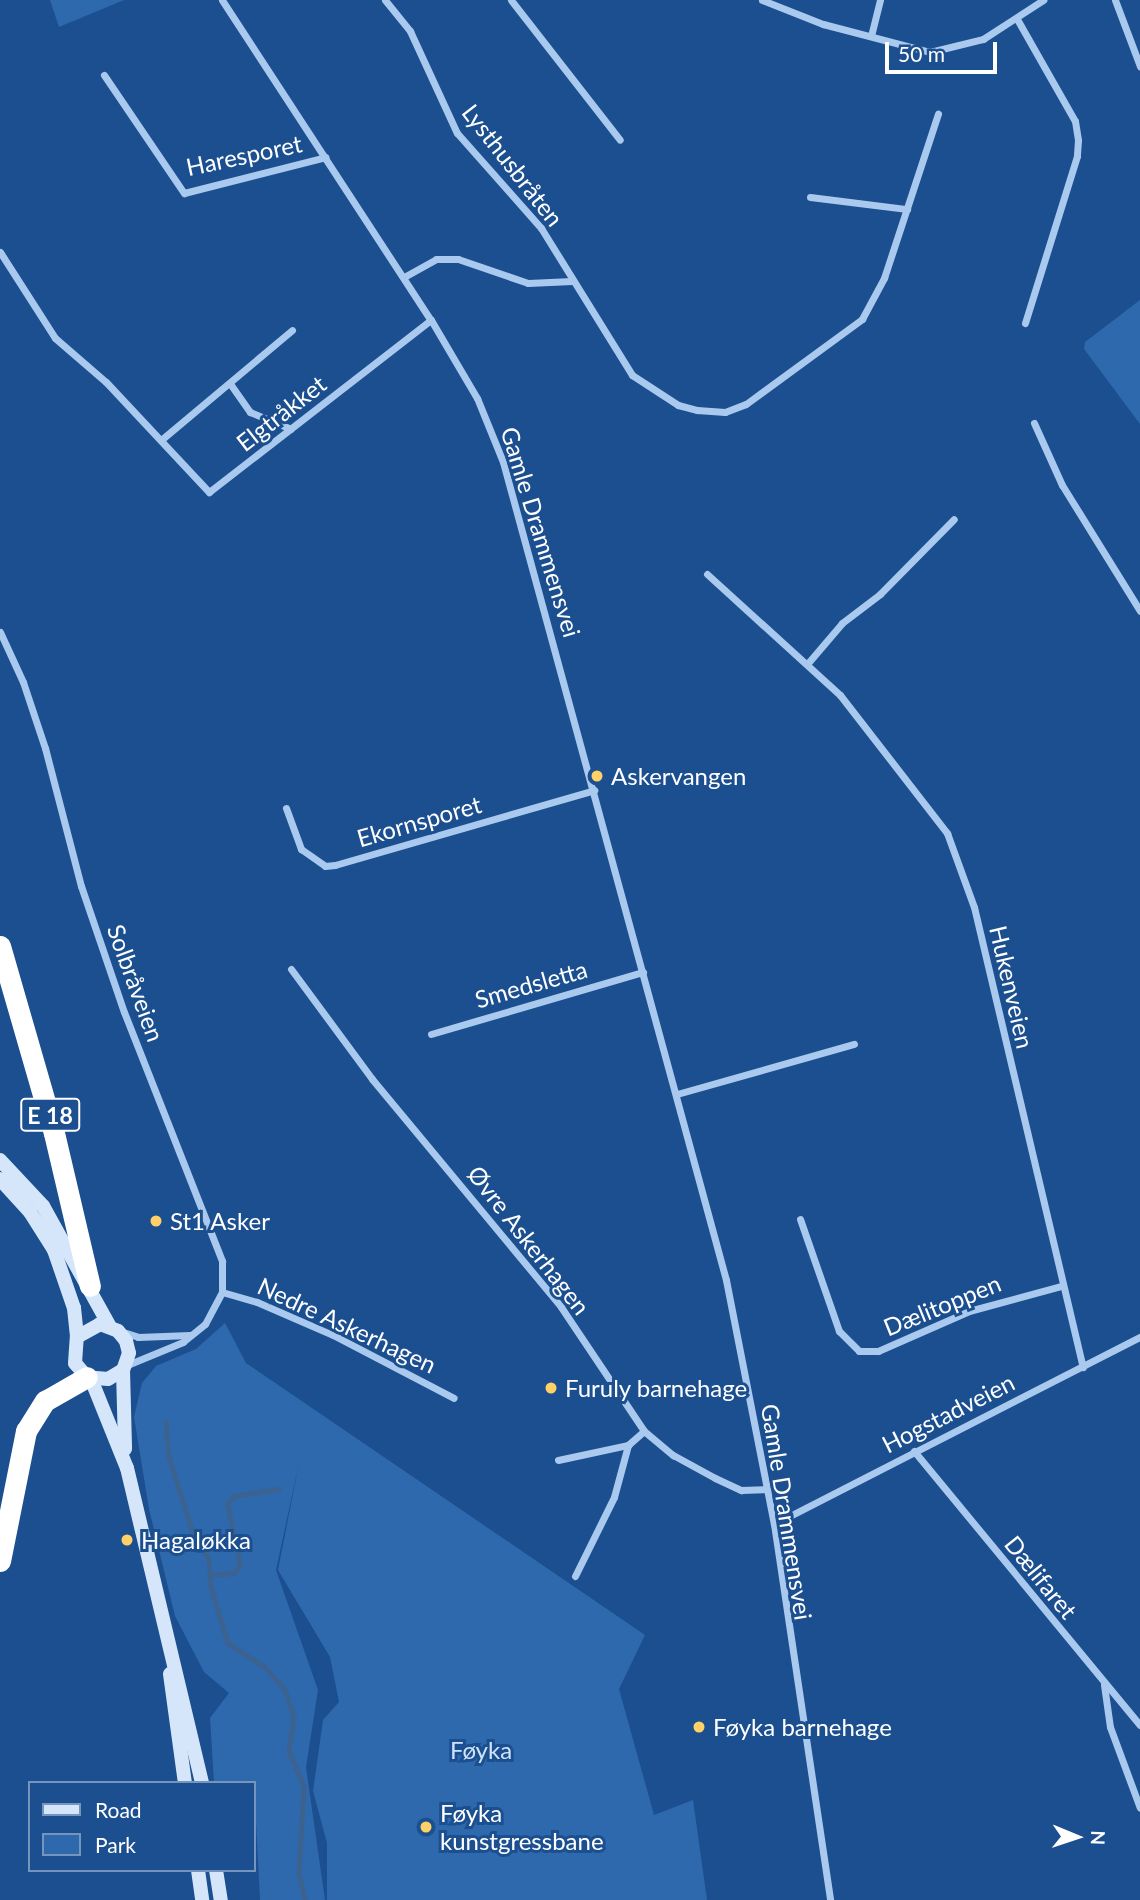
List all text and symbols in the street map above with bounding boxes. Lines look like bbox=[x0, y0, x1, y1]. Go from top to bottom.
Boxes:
scale bar bbox=[888, 28, 1000, 72]
text: 50 m bbox=[898, 41, 945, 66]
street label: Lysthusbråten bbox=[456, 98, 570, 232]
street label: Haresporet bbox=[183, 129, 305, 181]
street label: Elgtråkket bbox=[230, 369, 332, 457]
street label: Gamle Drammensvei bbox=[495, 423, 587, 641]
place label: Askervangen bbox=[611, 762, 746, 790]
marker: Askervangen bbox=[589, 768, 605, 784]
street label: Ekornsporet bbox=[354, 790, 484, 852]
street label: Solbråveien bbox=[102, 921, 170, 1045]
street label: Hukenveien bbox=[984, 923, 1040, 1051]
street label: Smedsletta bbox=[471, 954, 591, 1014]
road number: E 18 bbox=[20, 1096, 80, 1134]
street label: Øvre Askerhagen bbox=[462, 1159, 596, 1321]
place label: St1 Asker bbox=[170, 1207, 271, 1235]
marker: St1 Asker bbox=[148, 1213, 164, 1229]
street label: Dælitoppen bbox=[879, 1268, 1005, 1342]
street label: Nedre Askerhagen bbox=[253, 1271, 441, 1379]
street label: Hogstadveien bbox=[877, 1367, 1019, 1459]
place label: Furuly barnehage bbox=[565, 1374, 748, 1402]
marker: Furuly barnehage bbox=[543, 1380, 559, 1396]
street label: Gamle Drammensvei bbox=[756, 1402, 818, 1622]
place label: Hagaløkka bbox=[141, 1526, 251, 1554]
street label: Dælifaret bbox=[999, 1530, 1083, 1624]
marker: Hagaløkka bbox=[119, 1532, 135, 1548]
place label: Føyka barnehage bbox=[713, 1713, 892, 1741]
marker: Føyka barnehage bbox=[691, 1719, 707, 1735]
park label: Føyka bbox=[450, 1736, 512, 1764]
legend bbox=[28, 1781, 256, 1872]
text: Road bbox=[95, 1797, 142, 1822]
place label: Føyka kunstgressbane bbox=[440, 1799, 604, 1855]
north arrow bbox=[1042, 1802, 1112, 1872]
marker: Føyka kunstgressbane bbox=[418, 1819, 434, 1835]
text: N bbox=[1087, 1830, 1110, 1845]
text: Park bbox=[95, 1832, 136, 1857]

